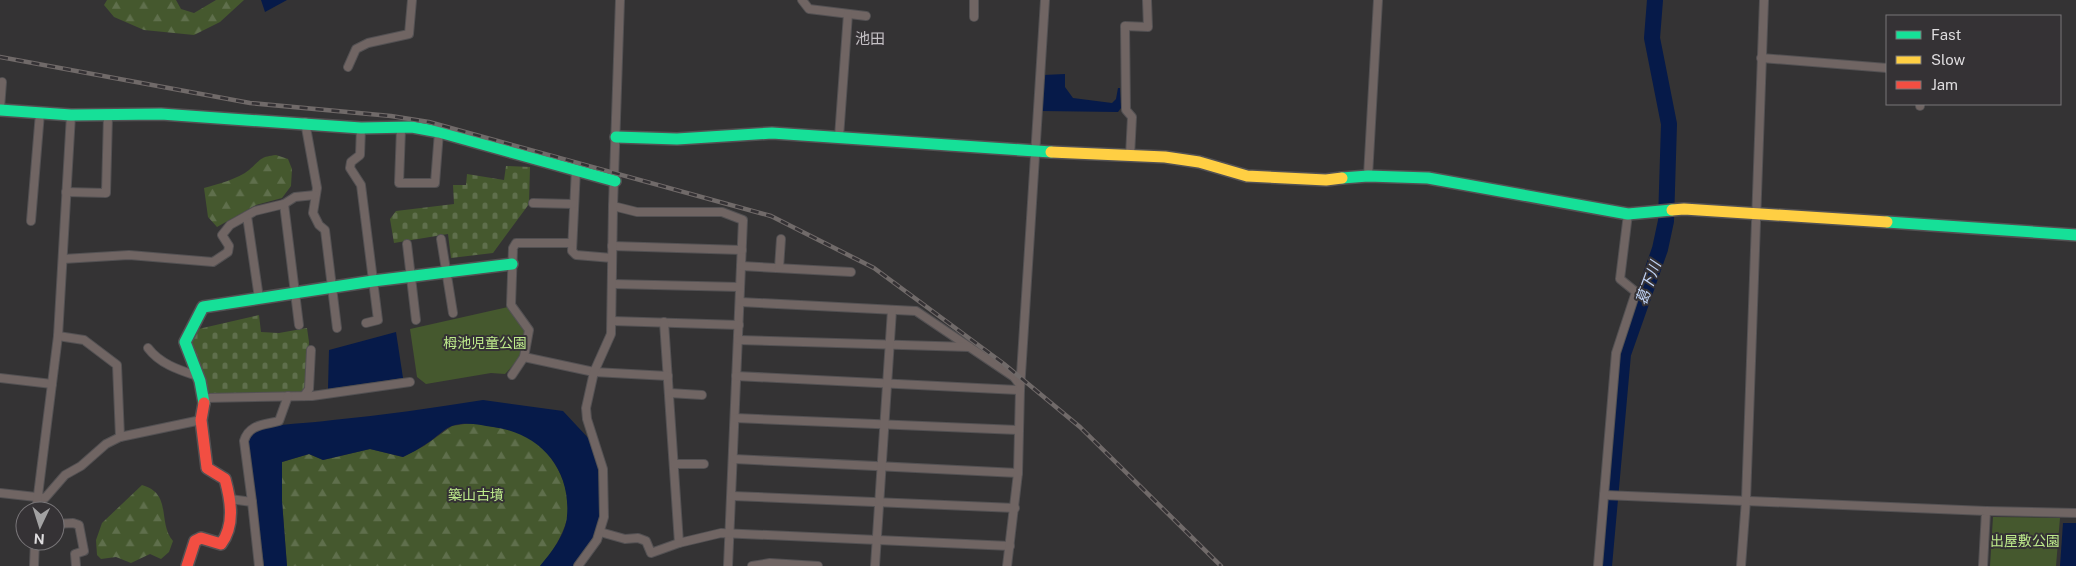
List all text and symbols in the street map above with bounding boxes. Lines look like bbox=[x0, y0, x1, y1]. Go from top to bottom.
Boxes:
legend bbox=[1886, 15, 2061, 105]
text: Fast bbox=[1931, 26, 1961, 43]
district label: 池田 bbox=[855, 30, 885, 47]
text: Slow bbox=[1931, 51, 1966, 68]
text: Jam bbox=[1931, 76, 1958, 93]
water label: 葛下川 bbox=[1632, 257, 1664, 307]
park label: 栂池児童公園 bbox=[443, 335, 527, 351]
park label: 築山古墳 bbox=[448, 487, 504, 503]
north arrow bbox=[15, 501, 65, 551]
text: N bbox=[33, 531, 45, 547]
park label: 出屋敷公園 bbox=[1990, 533, 2060, 549]

